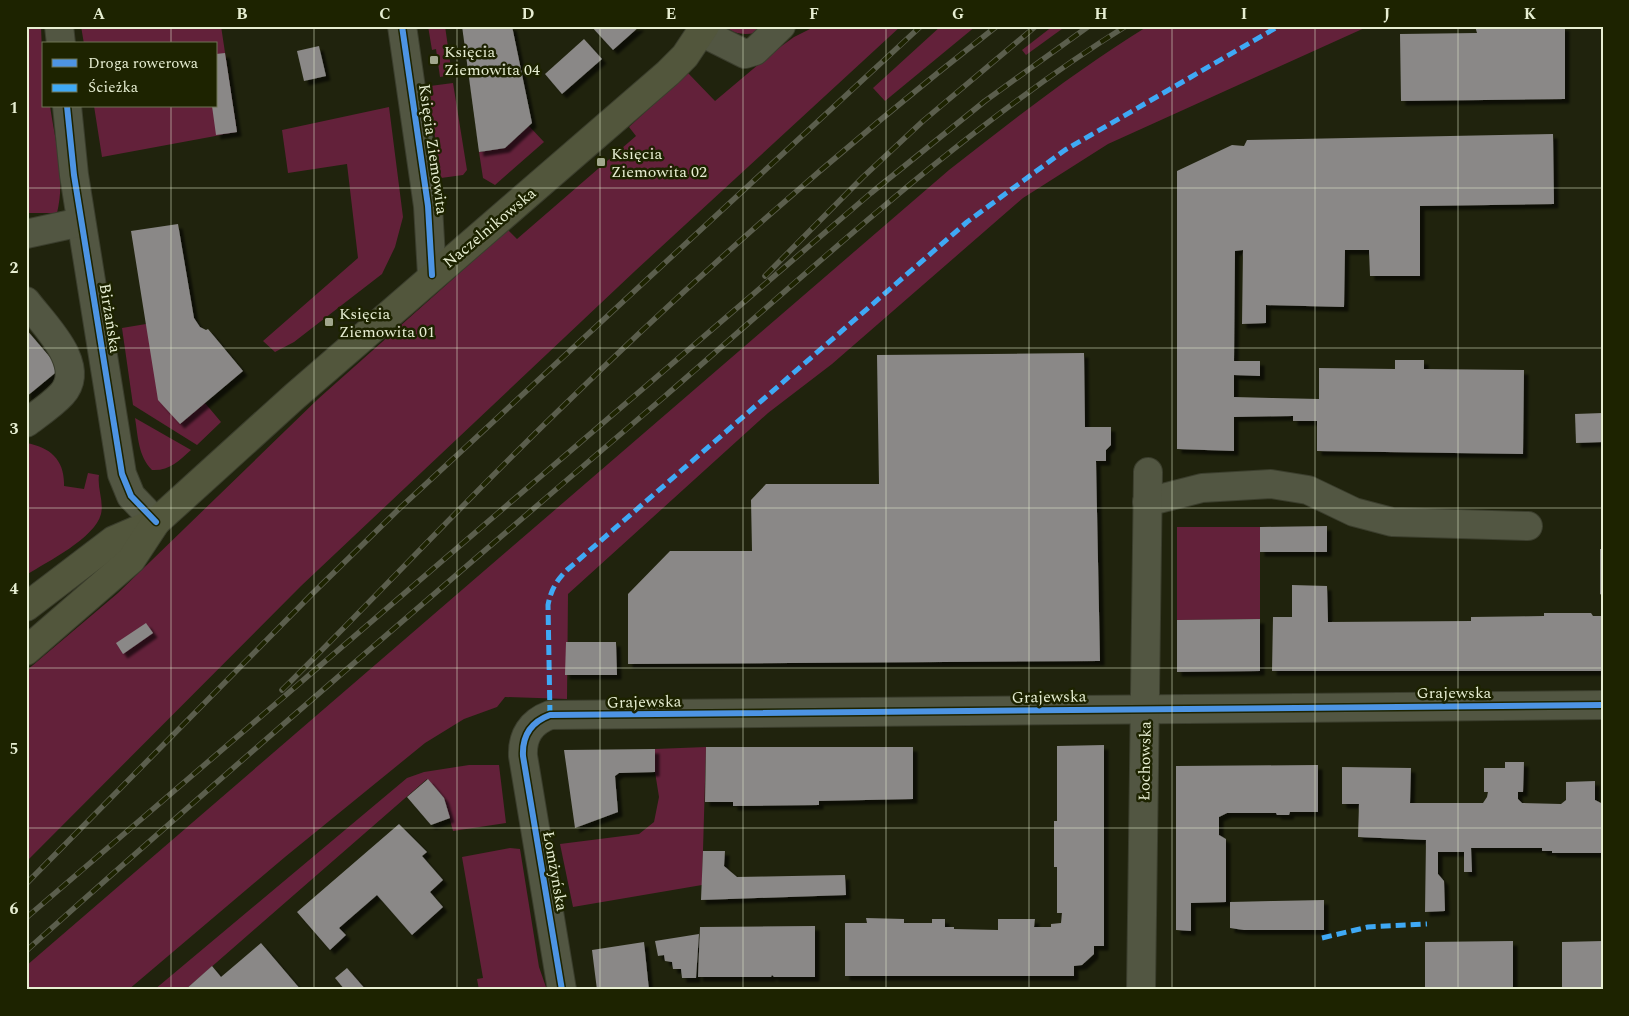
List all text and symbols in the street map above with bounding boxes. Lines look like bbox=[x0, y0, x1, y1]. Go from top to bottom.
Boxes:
text: A bbox=[93, 2, 106, 26]
text: B bbox=[236, 2, 248, 26]
text: C bbox=[379, 2, 391, 26]
text: D bbox=[522, 2, 535, 26]
text: E bbox=[666, 2, 676, 26]
text: F bbox=[809, 2, 819, 26]
text: G bbox=[952, 2, 964, 26]
text: H bbox=[1094, 2, 1108, 26]
text: I bbox=[1241, 2, 1247, 26]
text: J bbox=[1384, 2, 1391, 26]
text: K bbox=[1524, 2, 1537, 26]
place label: Księcia Ziemowita 04 bbox=[444, 40, 540, 82]
legend bbox=[42, 42, 218, 108]
text: Droga rowerowa bbox=[88, 52, 199, 75]
marker: Księcia Ziemowita 04 bbox=[428, 54, 440, 66]
text: Ścieżka bbox=[88, 76, 139, 99]
street label: Księcia Ziemowita bbox=[412, 82, 454, 216]
text: 1 bbox=[10, 96, 18, 120]
place label: Księcia Ziemowita 02 bbox=[611, 142, 707, 184]
marker: Księcia Ziemowita 02 bbox=[595, 156, 607, 168]
street label: Naczelnikowska bbox=[438, 181, 542, 274]
text: 2 bbox=[10, 256, 19, 280]
street label: Birżańska bbox=[93, 282, 127, 355]
place label: Księcia Ziemowita 01 bbox=[339, 302, 435, 344]
marker: Księcia Ziemowita 01 bbox=[323, 316, 335, 328]
text: 3 bbox=[10, 417, 19, 441]
text: 4 bbox=[10, 577, 19, 601]
street label: Grajewska bbox=[1417, 681, 1492, 705]
street label: Grajewska bbox=[1011, 684, 1087, 710]
street label: Grajewska bbox=[606, 689, 682, 715]
street label: Łochowska bbox=[1132, 721, 1158, 801]
text: 5 bbox=[10, 737, 18, 761]
street label: Łomżyńska bbox=[536, 829, 574, 913]
text: 6 bbox=[10, 897, 19, 921]

